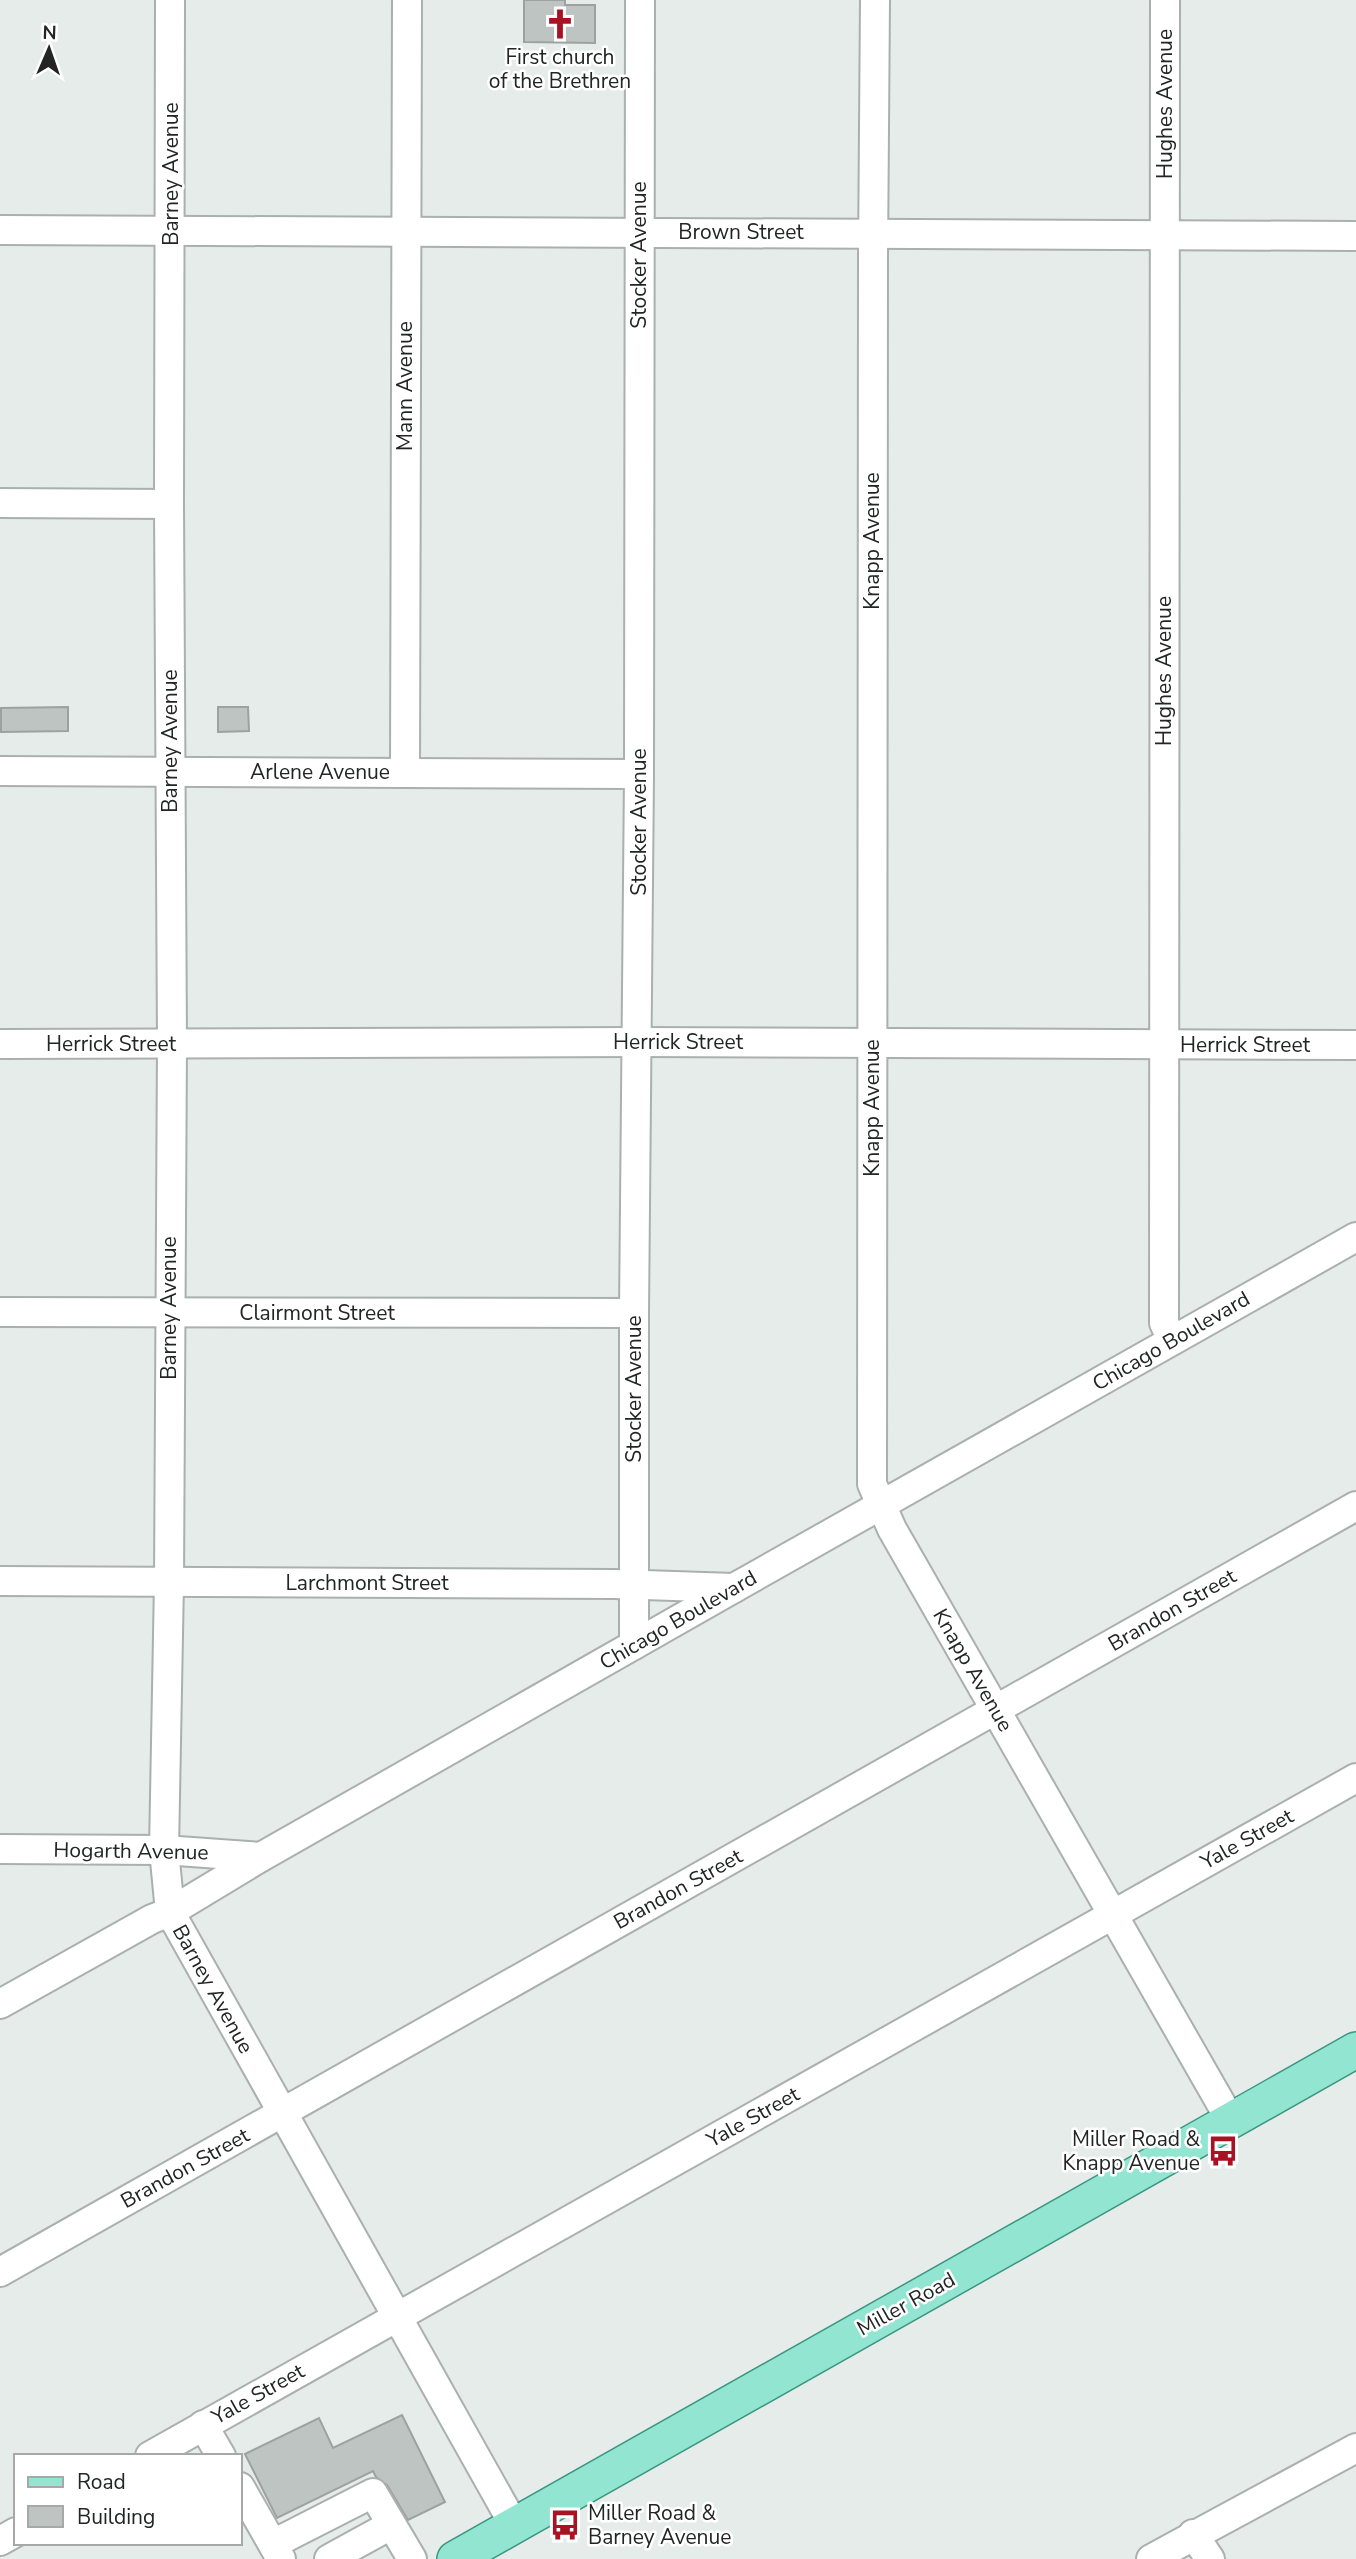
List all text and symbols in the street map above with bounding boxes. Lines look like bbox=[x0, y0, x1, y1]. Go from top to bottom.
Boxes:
church icon: First church of the Brethren bbox=[543, 7, 577, 41]
north arrow bbox=[14, 14, 84, 84]
text: N bbox=[42, 20, 57, 46]
street label: Hughes Avenue bbox=[1151, 29, 1179, 179]
place label: First church of the Brethren bbox=[489, 43, 631, 95]
street label: Barney Avenue bbox=[157, 102, 185, 246]
street label: Stocker Avenue bbox=[625, 181, 653, 329]
street label: Brown Street bbox=[678, 218, 804, 246]
street label: Mann Avenue bbox=[391, 321, 419, 451]
street label: Knapp Avenue bbox=[858, 472, 886, 610]
street label: Hughes Avenue bbox=[1150, 596, 1178, 746]
street label: Barney Avenue bbox=[156, 669, 184, 813]
street label: Stocker Avenue bbox=[625, 748, 653, 896]
street label: Arlene Avenue bbox=[250, 758, 390, 786]
street label: Herrick Street bbox=[613, 1028, 744, 1056]
street label: Herrick Street bbox=[46, 1030, 177, 1058]
street label: Herrick Street bbox=[1180, 1031, 1311, 1059]
street label: Knapp Avenue bbox=[858, 1039, 886, 1177]
street label: Barney Avenue bbox=[155, 1236, 183, 1380]
street label: Chicago Boulevard bbox=[1087, 1285, 1255, 1397]
street label: Clairmont Street bbox=[239, 1299, 395, 1327]
street label: Stocker Avenue bbox=[620, 1315, 648, 1463]
street label: Brandon Street bbox=[1103, 1562, 1242, 1658]
street label: Chicago Boulevard bbox=[594, 1564, 762, 1676]
street label: Larchmont Street bbox=[285, 1569, 449, 1597]
street label: Knapp Avenue bbox=[926, 1603, 1020, 1737]
street label: Yale Street bbox=[1195, 1802, 1299, 1876]
street label: Hogarth Avenue bbox=[53, 1836, 209, 1866]
street label: Brandon Street bbox=[609, 1842, 748, 1936]
street label: Barney Avenue bbox=[166, 1919, 260, 2059]
street label: Yale Street bbox=[701, 2080, 805, 2154]
street label: Brandon Street bbox=[116, 2121, 255, 2215]
place label: Miller Road & Knapp Avenue bbox=[1062, 2125, 1200, 2177]
bus stop icon: Miller Road & Knapp Avenue bbox=[1206, 2134, 1240, 2168]
street label: Miller Road bbox=[852, 2266, 960, 2342]
street label: Yale Street bbox=[206, 2357, 310, 2431]
legend bbox=[14, 2454, 242, 2545]
text: Road bbox=[77, 2468, 126, 2496]
place label: Miller Road & Barney Avenue bbox=[588, 2499, 731, 2551]
text: Building bbox=[77, 2503, 155, 2531]
bus stop icon: Miller Road & Barney Avenue bbox=[548, 2508, 582, 2542]

